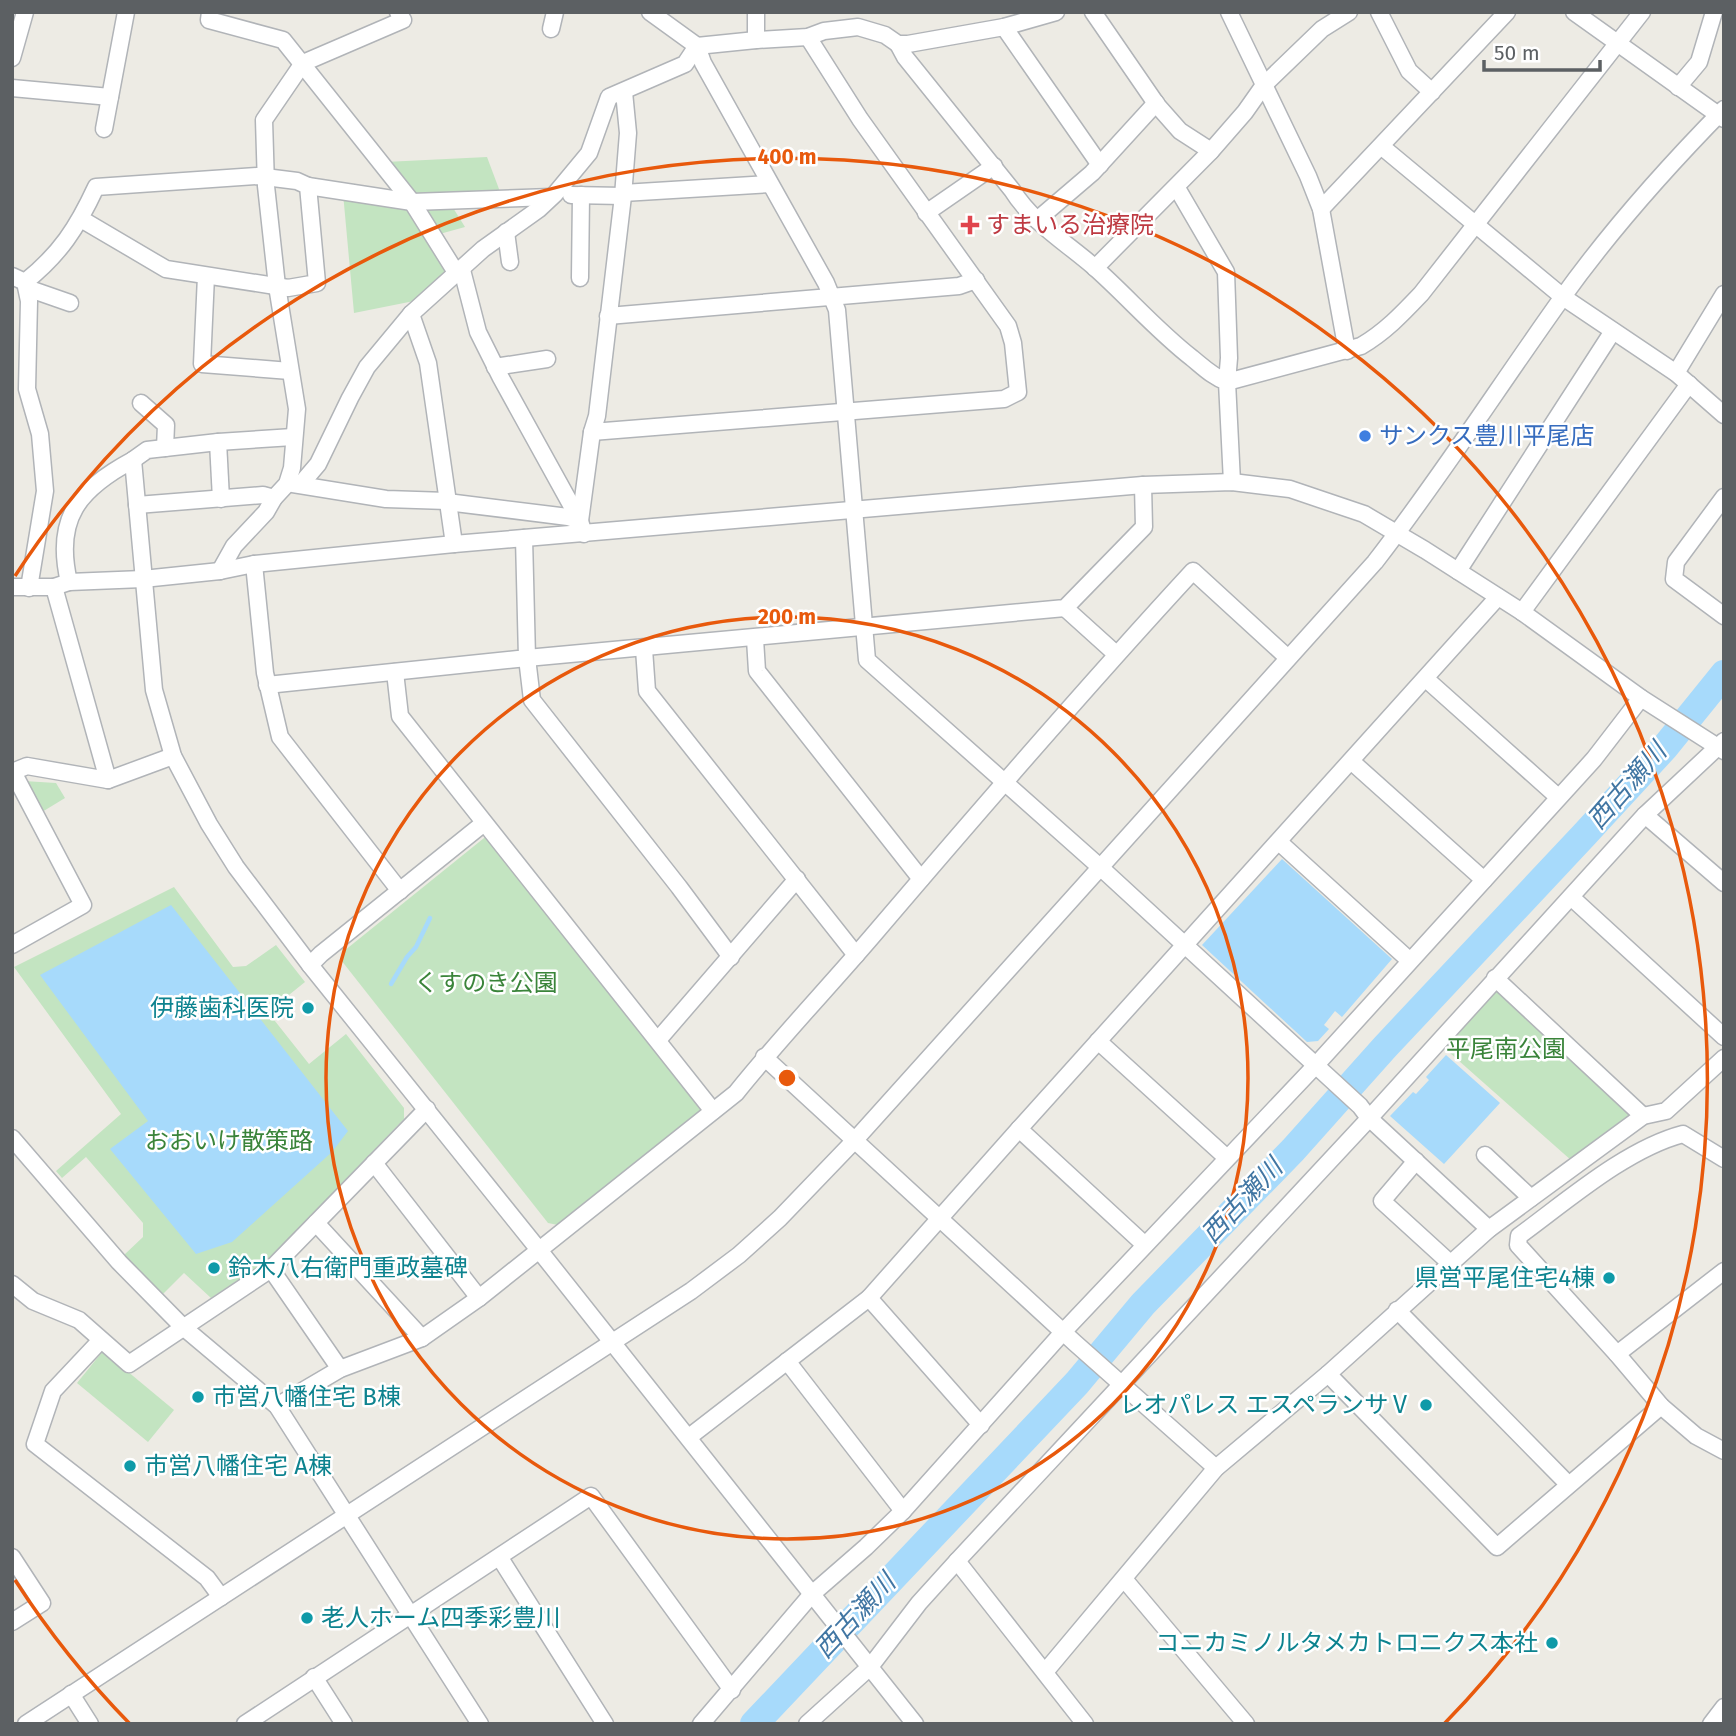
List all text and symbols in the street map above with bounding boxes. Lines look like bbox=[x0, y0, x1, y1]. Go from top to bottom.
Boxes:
scale bar bbox=[1484, 28, 1600, 72]
text: 50 m bbox=[1494, 40, 1540, 66]
text: 400 m bbox=[757, 144, 817, 170]
place label: すまいる治療院 bbox=[986, 211, 1154, 239]
marker: すまいる治療院 bbox=[960, 215, 980, 235]
place label: サンクス豊川平尾店 bbox=[1379, 422, 1594, 450]
marker: サンクス豊川平尾店 bbox=[1357, 428, 1373, 444]
text: 200 m bbox=[758, 604, 816, 630]
water label: 西古瀬川 bbox=[1581, 734, 1675, 835]
park label: くすのき公園 bbox=[414, 969, 558, 997]
place label: 伊藤歯科医院 bbox=[150, 994, 294, 1022]
marker: 伊藤歯科医院 bbox=[300, 1000, 316, 1016]
park label: 平尾南公園 bbox=[1446, 1035, 1566, 1063]
centre of rings bbox=[775, 1066, 799, 1090]
park label: おおいけ散策路 bbox=[145, 1127, 313, 1155]
water label: 西古瀬川 bbox=[1195, 1150, 1291, 1250]
place label: 鈴木八右衛門重政墓碑 bbox=[228, 1254, 468, 1282]
marker: 鈴木八右衛門重政墓碑 bbox=[206, 1260, 222, 1276]
place label: 県営平尾住宅4棟 bbox=[1414, 1264, 1595, 1292]
marker: 県営平尾住宅4棟 bbox=[1601, 1270, 1617, 1286]
place label: 市営八幡住宅 B棟 bbox=[212, 1383, 401, 1411]
marker: 市営八幡住宅 B棟 bbox=[190, 1389, 206, 1405]
place label: レオパレス エスペランサⅤ bbox=[1119, 1391, 1412, 1419]
marker: レオパレス エスペランサⅤ bbox=[1418, 1397, 1434, 1413]
place label: 市営八幡住宅 A棟 bbox=[144, 1452, 332, 1480]
marker: 市営八幡住宅 A棟 bbox=[122, 1458, 138, 1474]
water label: 西古瀬川 bbox=[808, 1565, 904, 1665]
place label: 老人ホーム四季彩豊川 bbox=[321, 1604, 560, 1632]
marker: 老人ホーム四季彩豊川 bbox=[299, 1610, 315, 1626]
place label: コニカミノルタメカトロニクス本社 bbox=[1155, 1629, 1538, 1657]
marker: コニカミノルタメカトロニクス本社 bbox=[1544, 1635, 1560, 1651]

